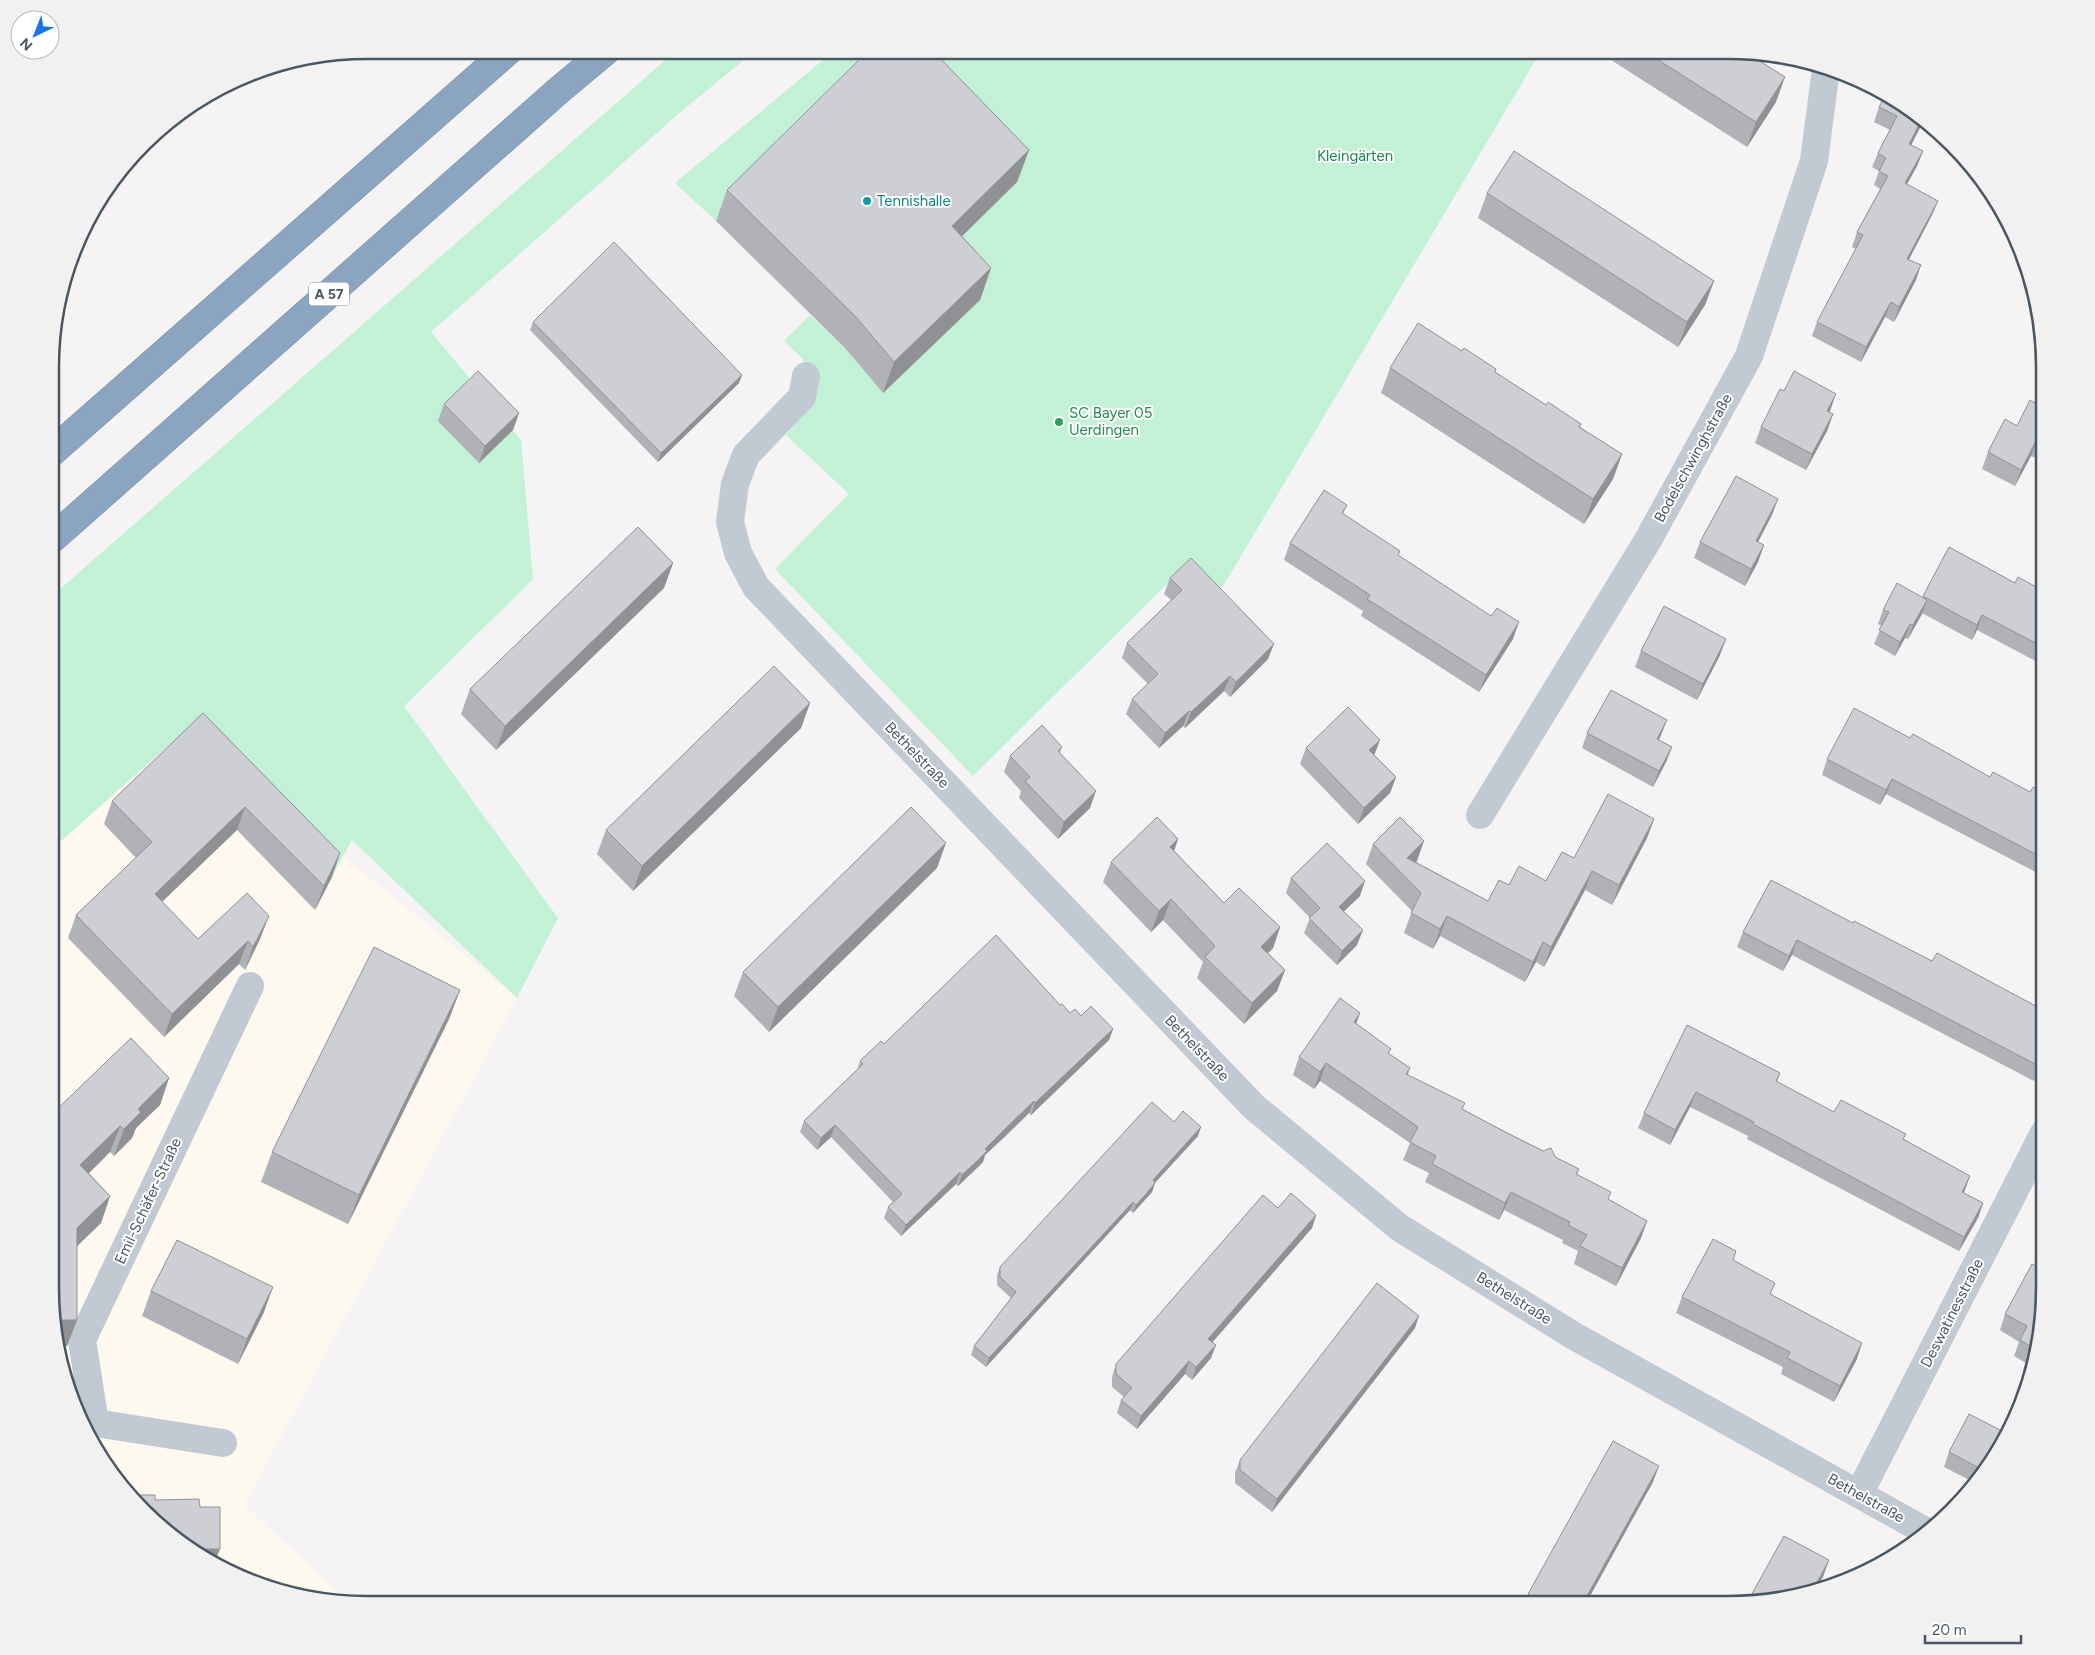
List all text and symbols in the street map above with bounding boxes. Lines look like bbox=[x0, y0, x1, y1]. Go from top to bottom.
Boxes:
north arrow bbox=[10, 10, 60, 60]
text: N bbox=[17, 34, 36, 54]
park label: Kleingärten bbox=[1317, 147, 1393, 165]
place label: Tennishalle bbox=[877, 192, 951, 210]
marker: Tennishalle bbox=[861, 195, 873, 207]
road number: A 57 bbox=[309, 282, 349, 306]
street label: Bodelschwinghstraße bbox=[1650, 391, 1736, 525]
place label: SC Bayer 05 Uerdingen bbox=[1069, 404, 1152, 439]
marker: SC Bayer 05 Uerdingen bbox=[1053, 416, 1065, 428]
street label: Bethelstraße bbox=[881, 718, 953, 792]
street label: Bethelstraße bbox=[1161, 1011, 1233, 1085]
street label: Emil-Schäfer-Straße bbox=[111, 1135, 185, 1267]
street label: Deswatinesstraße bbox=[1917, 1256, 1987, 1370]
street label: Bethelstraße bbox=[1473, 1268, 1555, 1328]
street label: Bethelstraße bbox=[1824, 1470, 1908, 1526]
scale bar bbox=[1925, 1612, 2021, 1644]
text: 20 m bbox=[1932, 1621, 1966, 1639]

